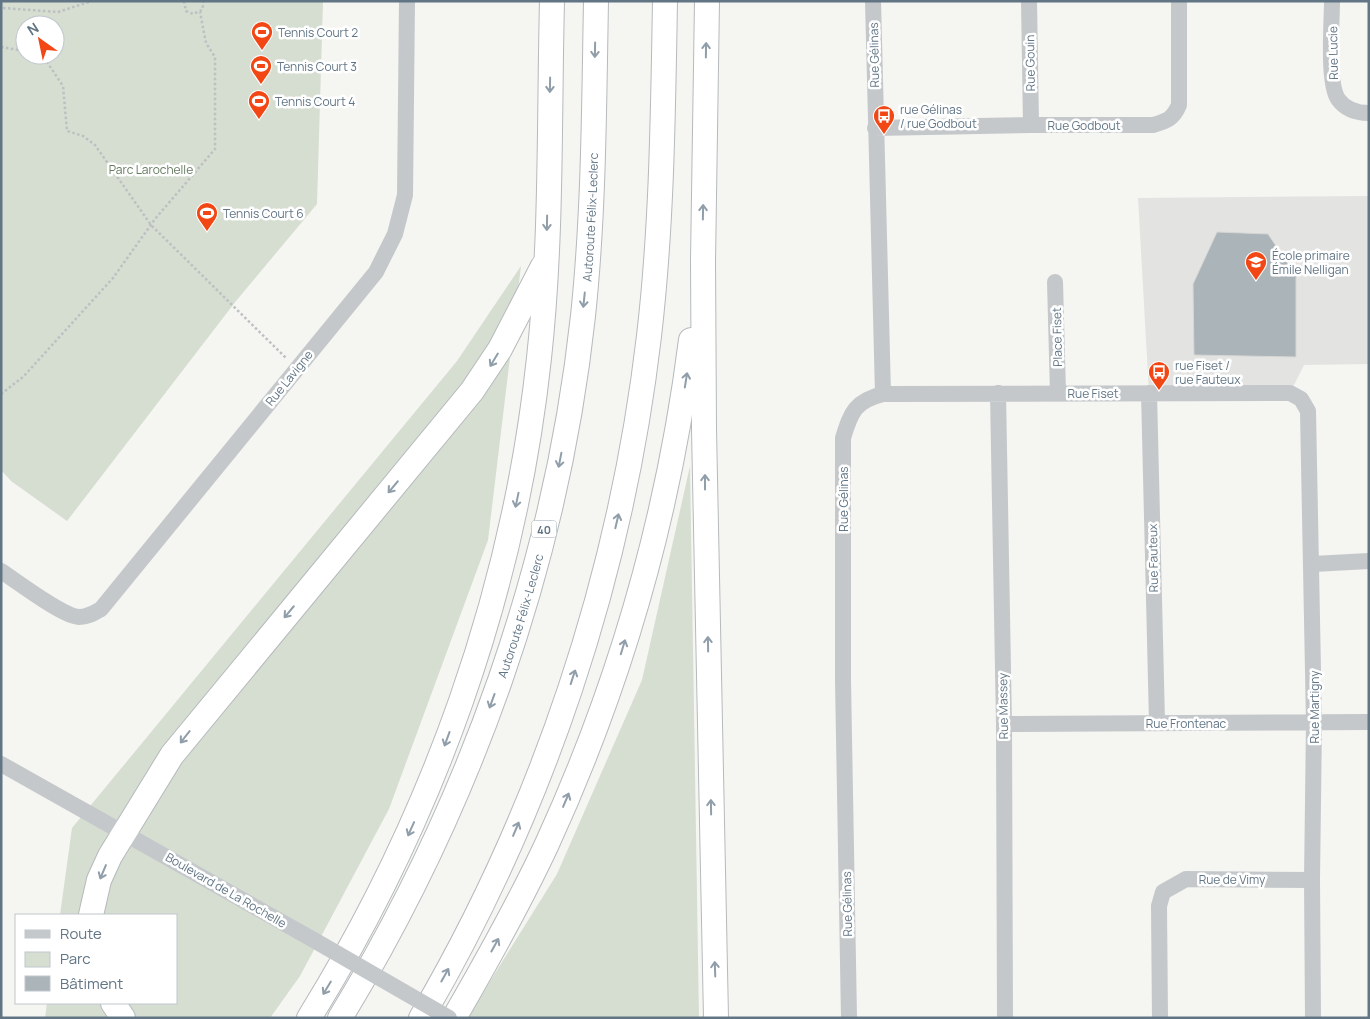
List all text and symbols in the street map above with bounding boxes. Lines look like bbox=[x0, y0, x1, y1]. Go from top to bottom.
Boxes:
north arrow bbox=[15, 15, 65, 65]
text: N bbox=[23, 18, 42, 39]
sports icon: Tennis Court 2 bbox=[250, 20, 274, 51]
street label: Rue Gélinas bbox=[865, 22, 883, 88]
place label: Tennis Court 2 bbox=[278, 24, 358, 41]
street label: Rue Lucie bbox=[1324, 26, 1342, 80]
street label: Rue Gouin bbox=[1021, 34, 1039, 92]
one-way arrow bbox=[590, 42, 600, 58]
one-way arrow bbox=[701, 42, 711, 58]
sports icon: Tennis Court 3 bbox=[249, 54, 273, 85]
place label: Tennis Court 3 bbox=[277, 58, 357, 75]
one-way arrow bbox=[545, 76, 555, 93]
sports icon: Tennis Court 4 bbox=[247, 89, 271, 120]
place label: Tennis Court 4 bbox=[275, 93, 355, 110]
place label: rue Gélinas / rue Godbout bbox=[900, 101, 977, 132]
bus stop icon: rue Gélinas / rue Godbout bbox=[872, 104, 896, 135]
street label: Rue Godbout bbox=[1048, 117, 1121, 134]
street label: Autoroute Félix-Leclerc bbox=[578, 152, 602, 282]
park label: Parc Larochelle bbox=[109, 161, 193, 178]
sports icon: Tennis Court 6 bbox=[195, 201, 219, 232]
one-way arrow bbox=[698, 204, 708, 220]
place label: Tennis Court 6 bbox=[223, 205, 304, 222]
one-way arrow bbox=[542, 214, 552, 230]
place label: École primaire Émile Nelligan bbox=[1272, 247, 1350, 278]
school or university icon: École primaire Émile Nelligan bbox=[1244, 250, 1268, 281]
one-way arrow bbox=[579, 291, 589, 307]
street label: Place Fiset bbox=[1048, 307, 1066, 367]
street label: Rue Lavigne bbox=[261, 347, 317, 409]
one-way arrow bbox=[488, 352, 498, 366]
place label: rue Fiset / rue Fauteux bbox=[1175, 357, 1241, 388]
bus stop icon: rue Fiset / rue Fauteux bbox=[1147, 360, 1171, 391]
one-way arrow bbox=[681, 373, 691, 389]
street label: Rue Fiset bbox=[1067, 385, 1119, 402]
one-way arrow bbox=[554, 452, 564, 468]
street label: Rue Gélinas bbox=[835, 466, 852, 532]
one-way arrow bbox=[700, 474, 710, 490]
one-way arrow bbox=[387, 480, 398, 493]
one-way arrow bbox=[512, 491, 522, 507]
one-way arrow bbox=[613, 514, 622, 530]
road number: 40 bbox=[532, 520, 556, 538]
street label: Rue Fauteux bbox=[1144, 523, 1162, 593]
street label: Autoroute Félix-Leclerc bbox=[493, 551, 547, 680]
one-way arrow bbox=[283, 605, 294, 618]
one-way arrow bbox=[703, 636, 712, 652]
one-way arrow bbox=[619, 639, 629, 655]
one-way arrow bbox=[569, 670, 579, 686]
street label: Rue Martigny bbox=[1306, 670, 1323, 744]
street label: Rue Massey bbox=[994, 672, 1012, 739]
one-way arrow bbox=[487, 693, 496, 708]
street label: Rue Frontenac bbox=[1146, 715, 1227, 732]
one-way arrow bbox=[180, 730, 190, 744]
one-way arrow bbox=[442, 731, 451, 746]
one-way arrow bbox=[562, 793, 571, 808]
one-way arrow bbox=[706, 799, 716, 815]
one-way arrow bbox=[406, 821, 415, 836]
one-way arrow bbox=[511, 822, 521, 837]
street label: Boulevard de La Rochelle bbox=[162, 848, 290, 932]
one-way arrow bbox=[97, 864, 107, 879]
street label: Rue Gélinas bbox=[838, 871, 856, 937]
street label: Rue de Vimy bbox=[1199, 871, 1266, 888]
legend bbox=[15, 914, 178, 1004]
text: Route bbox=[60, 923, 102, 944]
one-way arrow bbox=[491, 938, 500, 953]
text: Parc bbox=[60, 948, 91, 969]
one-way arrow bbox=[710, 961, 720, 978]
one-way arrow bbox=[440, 969, 450, 983]
text: Bâtiment bbox=[60, 973, 123, 994]
one-way arrow bbox=[322, 980, 332, 994]

